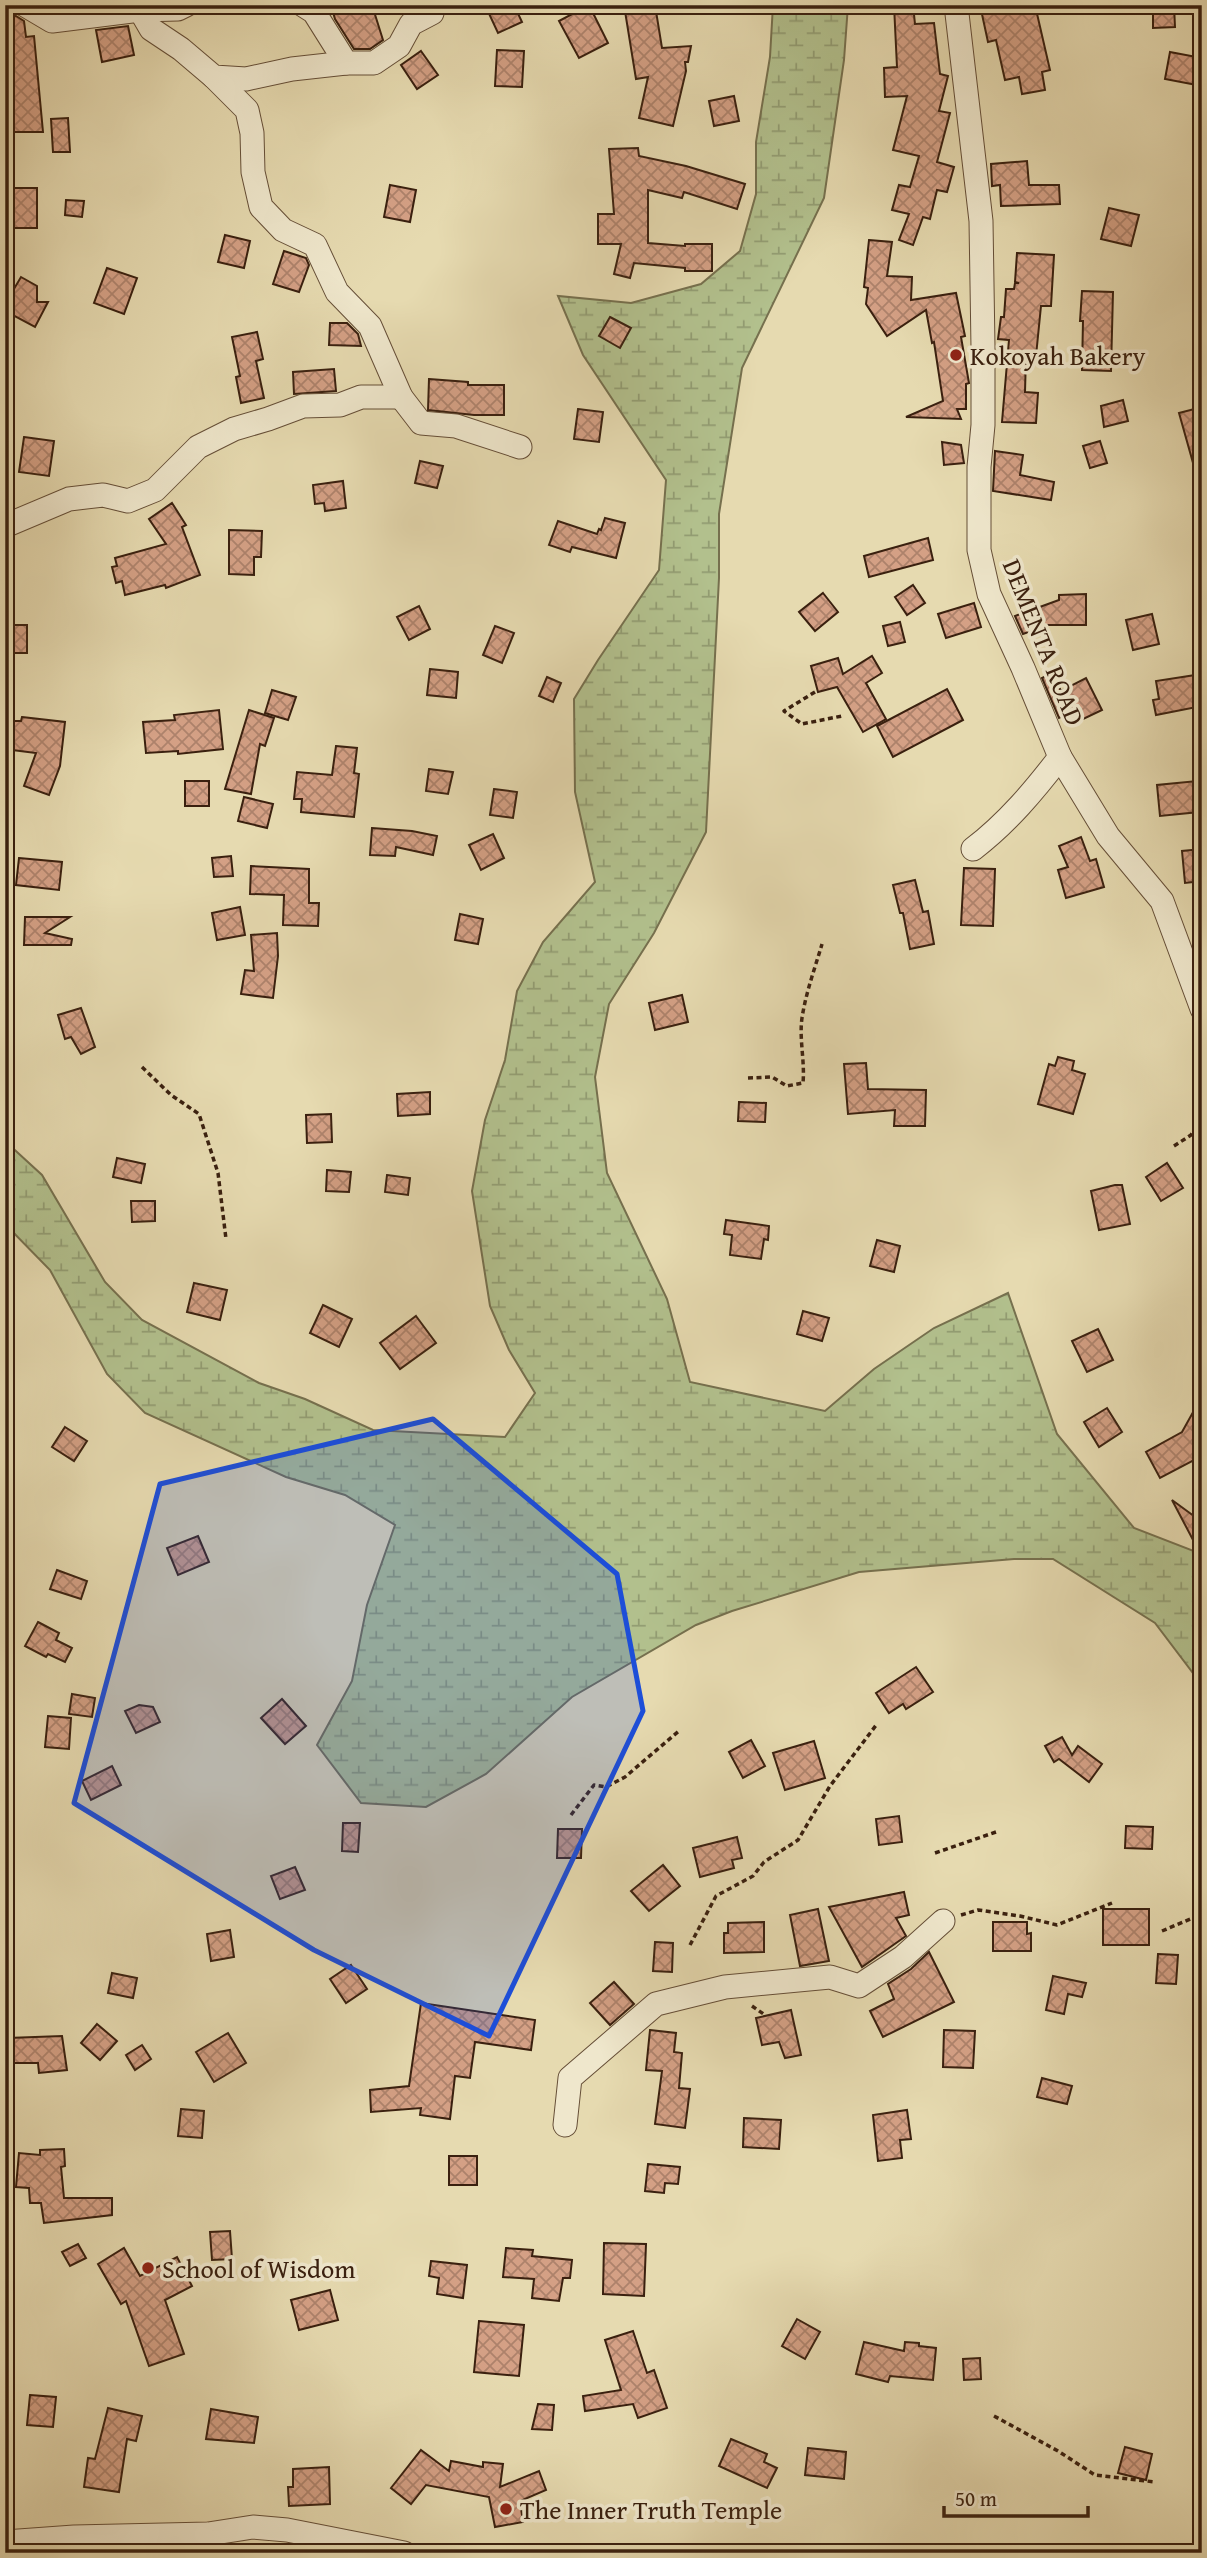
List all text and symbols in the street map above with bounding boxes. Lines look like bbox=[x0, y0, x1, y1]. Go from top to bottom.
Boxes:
place label: Kokoyah Bakery bbox=[970, 336, 1145, 375]
marker: Kokoyah Bakery bbox=[948, 347, 964, 363]
street label: DEMENTA ROAD bbox=[993, 553, 1095, 731]
place label: School of Wisdom bbox=[162, 2249, 355, 2288]
marker: School of Wisdom bbox=[140, 2260, 156, 2276]
scale bar bbox=[944, 2474, 1088, 2518]
text: 50 m bbox=[955, 2483, 997, 2514]
place label: The Inner Truth Temple bbox=[520, 2490, 782, 2529]
marker: The Inner Truth Temple bbox=[498, 2501, 514, 2517]

